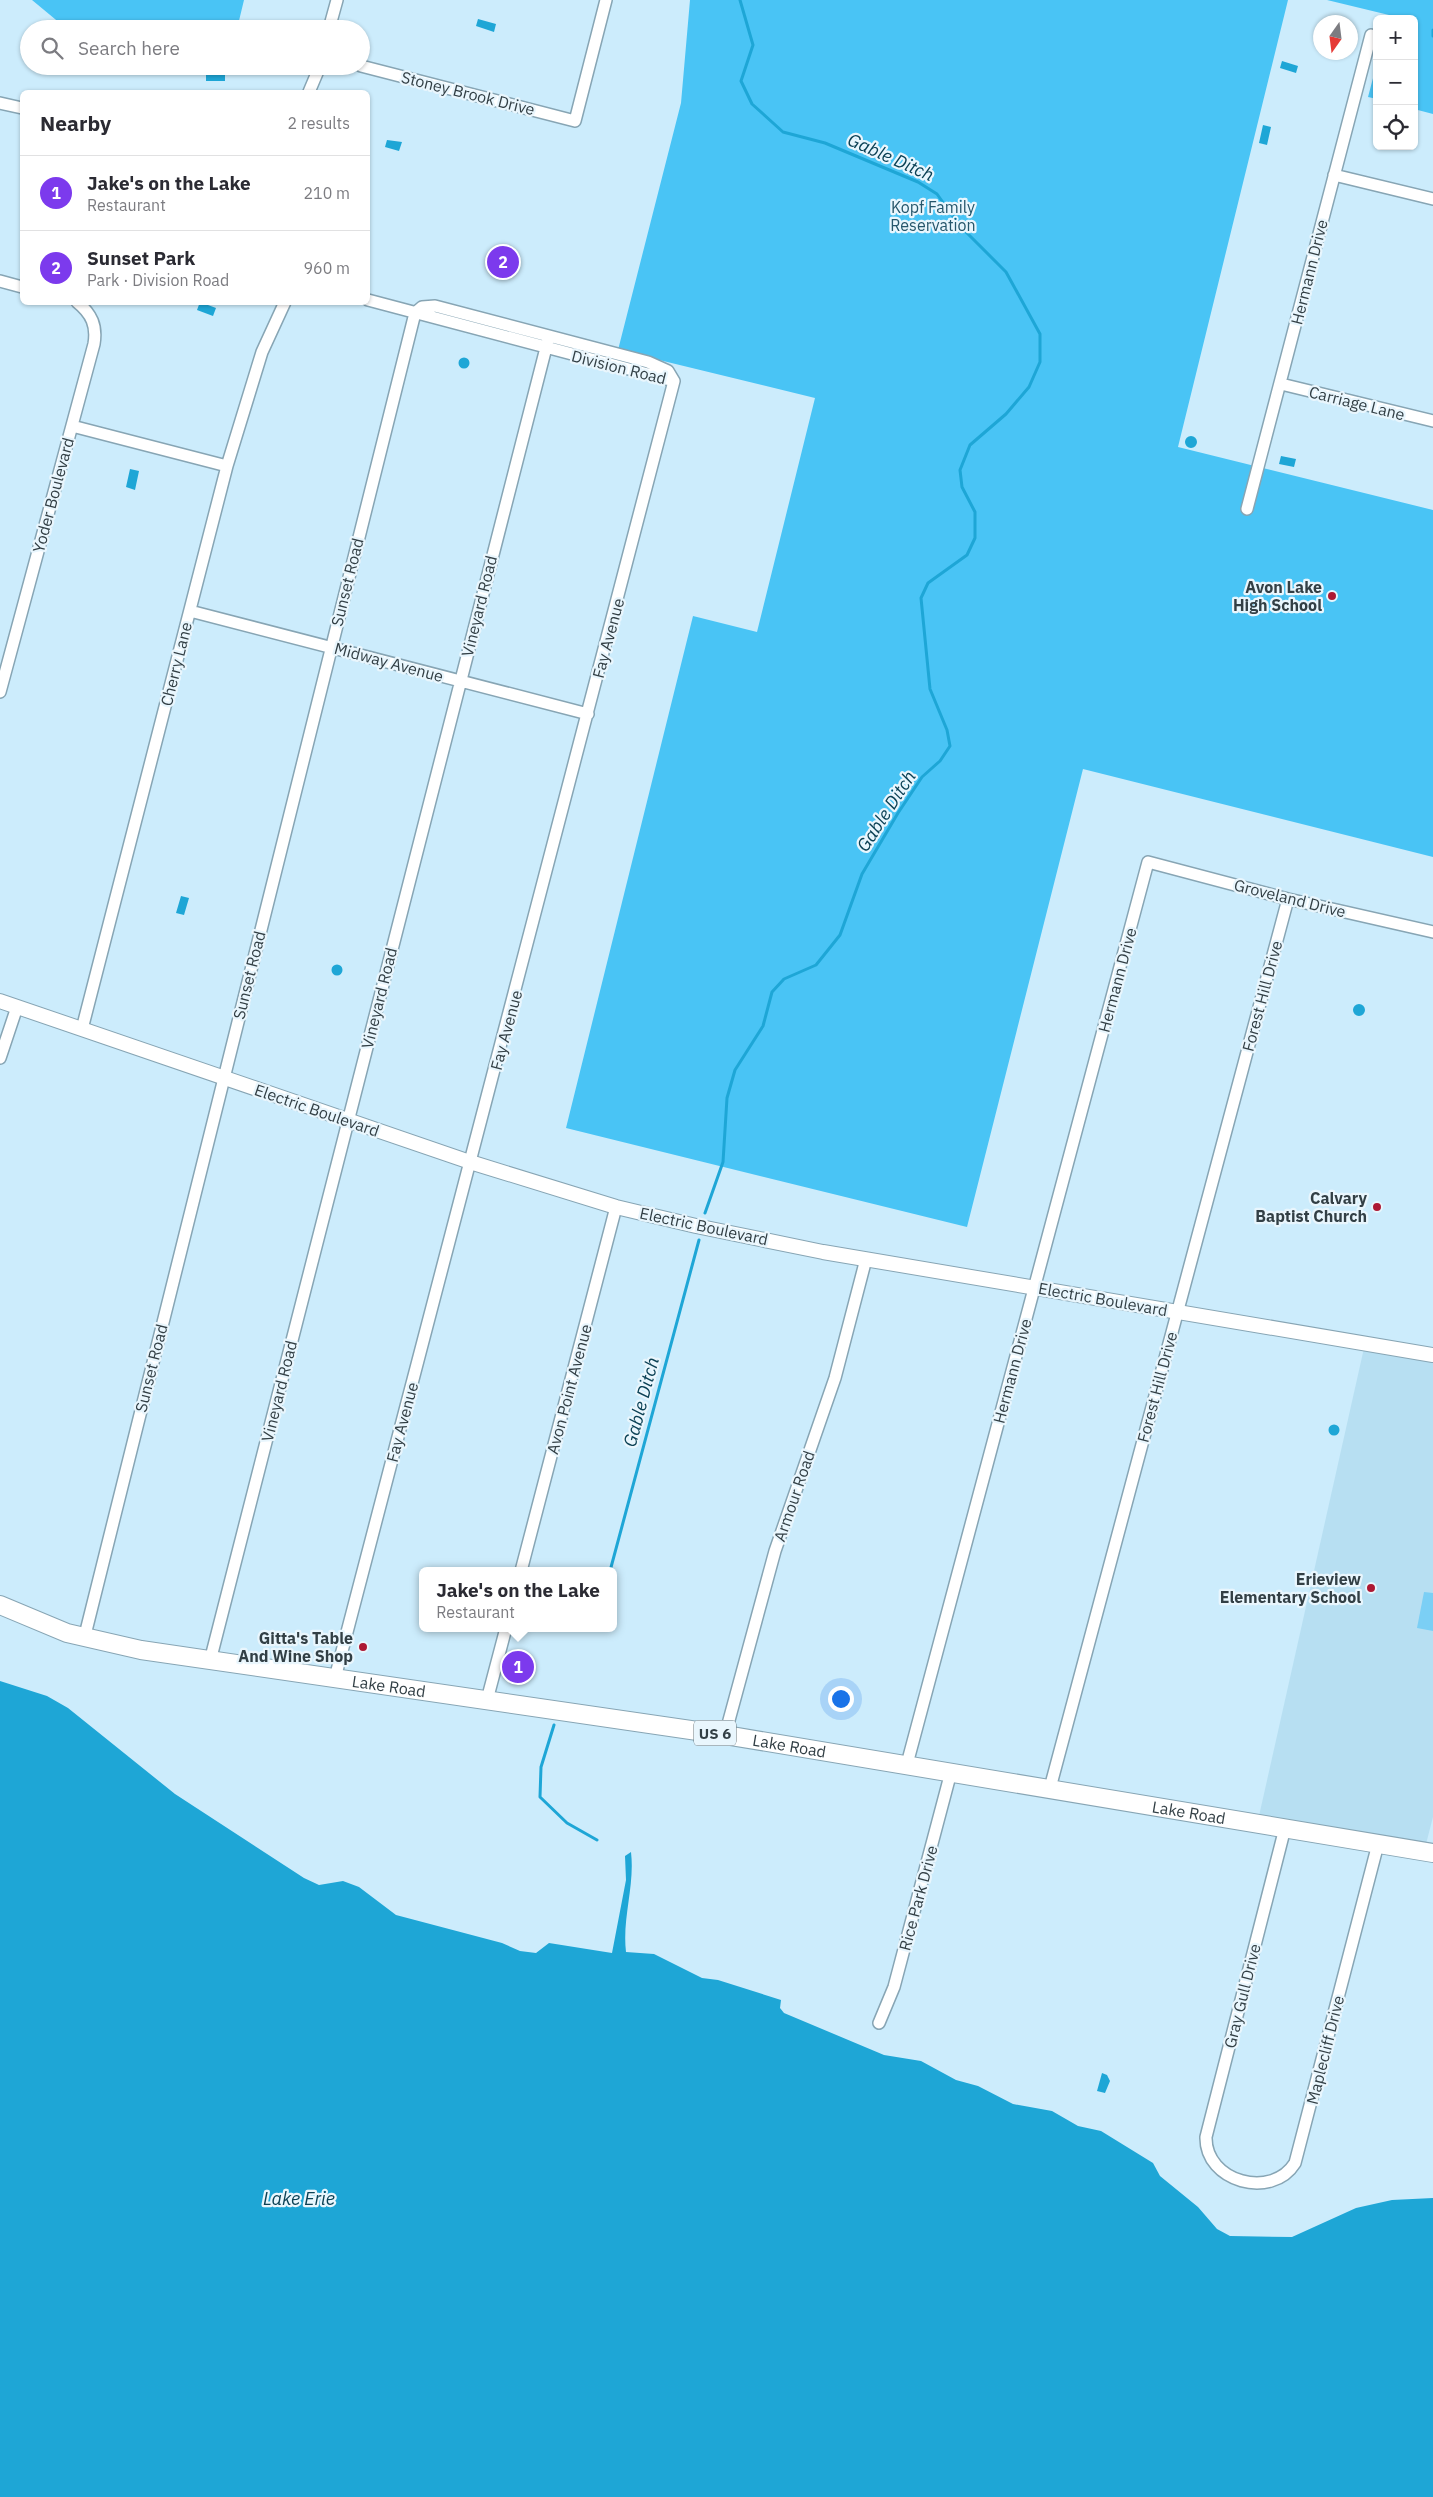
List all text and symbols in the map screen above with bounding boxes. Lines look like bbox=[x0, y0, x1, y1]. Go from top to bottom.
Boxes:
north arrow bbox=[1313, 15, 1358, 60]
map controls bbox=[1373, 15, 1418, 150]
button: + bbox=[1373, 15, 1418, 60]
search box bbox=[20, 20, 370, 75]
icon: search bbox=[38, 34, 66, 62]
text: Search here bbox=[78, 36, 180, 60]
button: − bbox=[1373, 60, 1418, 105]
street label: Stoney Brook Drive bbox=[399, 67, 537, 119]
button: locate bbox=[1373, 105, 1418, 150]
text: Nearby bbox=[40, 109, 111, 137]
text: 2 results bbox=[287, 113, 350, 133]
water label: Gable Ditch bbox=[844, 128, 938, 186]
text: Jake's on the Lake bbox=[87, 171, 251, 195]
text: 1 bbox=[51, 183, 61, 203]
text: 210 m bbox=[303, 183, 350, 203]
text: Restaurant bbox=[87, 195, 166, 215]
park label: Kopf Family Reservation bbox=[890, 197, 976, 235]
street label: Hermann Drive bbox=[1286, 217, 1332, 327]
pin: 2 bbox=[487, 243, 519, 281]
text: Sunset Park bbox=[87, 246, 195, 270]
text: 2 bbox=[51, 258, 61, 278]
text: 960 m bbox=[303, 258, 350, 278]
text: Park · Division Road bbox=[87, 270, 229, 290]
street label: Division Road bbox=[570, 346, 668, 388]
street label: Carriage Lane bbox=[1307, 381, 1407, 425]
street label: Yoder Boulevard bbox=[28, 435, 78, 555]
street label: Sunset Road bbox=[326, 536, 368, 628]
street label: Vineyard Road bbox=[457, 553, 501, 659]
place label: Avon Lake High School bbox=[1233, 577, 1322, 615]
marker: Avon Lake High School bbox=[1326, 590, 1338, 602]
street label: Fay Avenue bbox=[588, 596, 628, 680]
street label: Cherry Lane bbox=[156, 620, 196, 708]
street label: Midway Avenue bbox=[332, 638, 446, 686]
water label: Gable Ditch bbox=[851, 766, 921, 856]
street label: Groveland Drive bbox=[1232, 874, 1348, 922]
street label: Hermann Drive bbox=[1093, 925, 1141, 1035]
street label: Sunset Road bbox=[228, 929, 270, 1021]
street label: Forest Hill Drive bbox=[1238, 938, 1286, 1054]
street label: Vineyard Road bbox=[357, 945, 401, 1051]
street label: Fay Avenue bbox=[486, 988, 526, 1072]
street label: Electric Boulevard bbox=[252, 1079, 382, 1141]
place label: Calvary Baptist Church bbox=[1255, 1188, 1367, 1226]
marker: Calvary Baptist Church bbox=[1371, 1201, 1383, 1213]
street label: Electric Boulevard bbox=[638, 1203, 770, 1249]
street label: Electric Boulevard bbox=[1037, 1278, 1169, 1320]
street label: Hermann Drive bbox=[988, 1316, 1036, 1426]
street label: Sunset Road bbox=[130, 1322, 172, 1414]
street label: Avon Point Avenue bbox=[542, 1322, 596, 1456]
street label: Forest Hill Drive bbox=[1133, 1329, 1181, 1445]
street label: Vineyard Road bbox=[257, 1338, 301, 1444]
water label: Gable Ditch bbox=[618, 1355, 664, 1449]
street label: Fay Avenue bbox=[382, 1380, 422, 1464]
street label: Armour Road bbox=[769, 1448, 819, 1544]
popup bbox=[419, 1567, 617, 1632]
place label: Erieview Elementary School bbox=[1220, 1569, 1362, 1607]
text: Jake's on the Lake bbox=[436, 1578, 600, 1602]
marker: Erieview Elementary School bbox=[1365, 1582, 1377, 1594]
text: Restaurant bbox=[436, 1602, 515, 1622]
place label: Gitta's Table And Wine Shop bbox=[238, 1628, 353, 1666]
marker: Gitta's Table And Wine Shop bbox=[357, 1641, 369, 1653]
pin: 1 bbox=[502, 1648, 534, 1686]
street label: Lake Road bbox=[351, 1671, 427, 1701]
your location bbox=[828, 1686, 854, 1712]
road number: US 6 bbox=[694, 1720, 736, 1746]
street label: Lake Road bbox=[751, 1730, 828, 1762]
street label: Lake Road bbox=[1151, 1796, 1227, 1828]
street label: Rice Park Drive bbox=[894, 1843, 942, 1953]
street label: Gray Gull Drive bbox=[1219, 1942, 1265, 2050]
street label: Maplecliff Drive bbox=[1302, 1993, 1348, 2107]
water label: Lake Erie bbox=[263, 2187, 335, 2210]

